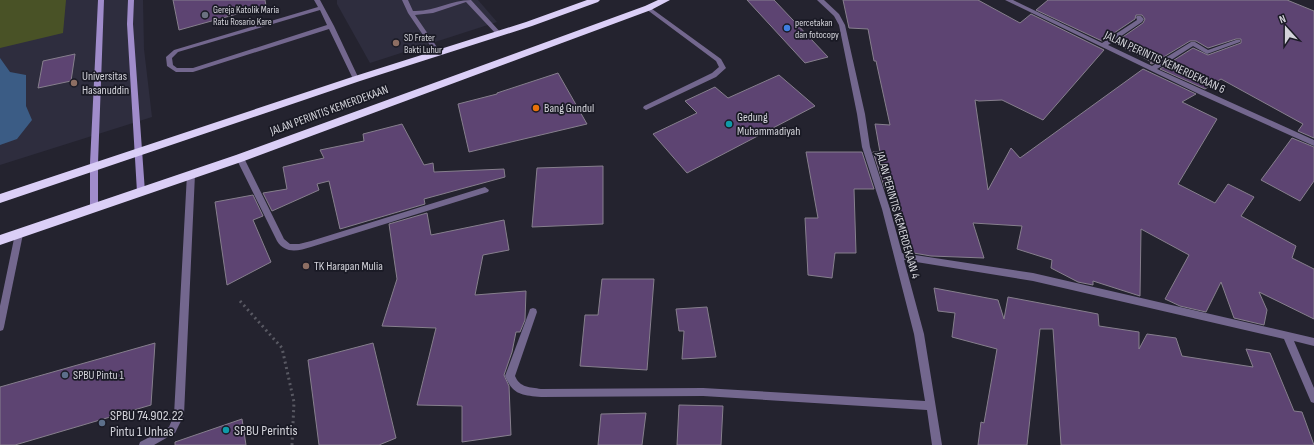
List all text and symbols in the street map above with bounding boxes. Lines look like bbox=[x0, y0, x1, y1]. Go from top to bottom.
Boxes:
place label: Gereja Katolik Maria Ratu Rosario Kare bbox=[213, 4, 279, 28]
north arrow bbox=[1266, 8, 1306, 48]
marker: Gereja Katolik Maria Ratu Rosario Kare bbox=[200, 10, 210, 20]
text: N bbox=[1278, 12, 1288, 26]
place label: percetakan dan fotocopy bbox=[795, 17, 839, 41]
marker: percetakan dan fotocopy bbox=[782, 23, 792, 33]
street label: JALAN PERINTIS KEMERDEKAAN 6 bbox=[1101, 27, 1228, 97]
place label: SD Frater Bakti Luhur bbox=[404, 32, 442, 56]
marker: SD Frater Bakti Luhur bbox=[391, 38, 401, 48]
place label: Universitas Hasanuddin bbox=[82, 69, 129, 98]
marker: Universitas Hasanuddin bbox=[69, 78, 79, 88]
street label: JALAN PERINTIS KEMERDEKAAN bbox=[267, 82, 390, 139]
place label: Bang Gundul bbox=[544, 101, 594, 116]
marker: Bang Gundul bbox=[531, 103, 541, 113]
place label: Gedung Muhammadiyah bbox=[737, 110, 800, 139]
marker: Gedung Muhammadiyah bbox=[724, 119, 734, 129]
street label: JALAN PERINTIS KEMERDEKAAN 4 bbox=[872, 149, 923, 280]
place label: TK Harapan Mulia bbox=[314, 259, 383, 274]
marker: TK Harapan Mulia bbox=[301, 261, 311, 271]
place label: SPBU Pintu 1 bbox=[73, 368, 124, 383]
marker: SPBU Pintu 1 bbox=[60, 370, 70, 380]
place label: SPBU 74.902.22 Pintu 1 Unhas bbox=[110, 407, 183, 440]
marker: SPBU 74.902.22 Pintu 1 Unhas bbox=[97, 418, 107, 428]
place label: SPBU Perintis bbox=[234, 422, 297, 439]
marker: SPBU Perintis bbox=[221, 425, 231, 435]

